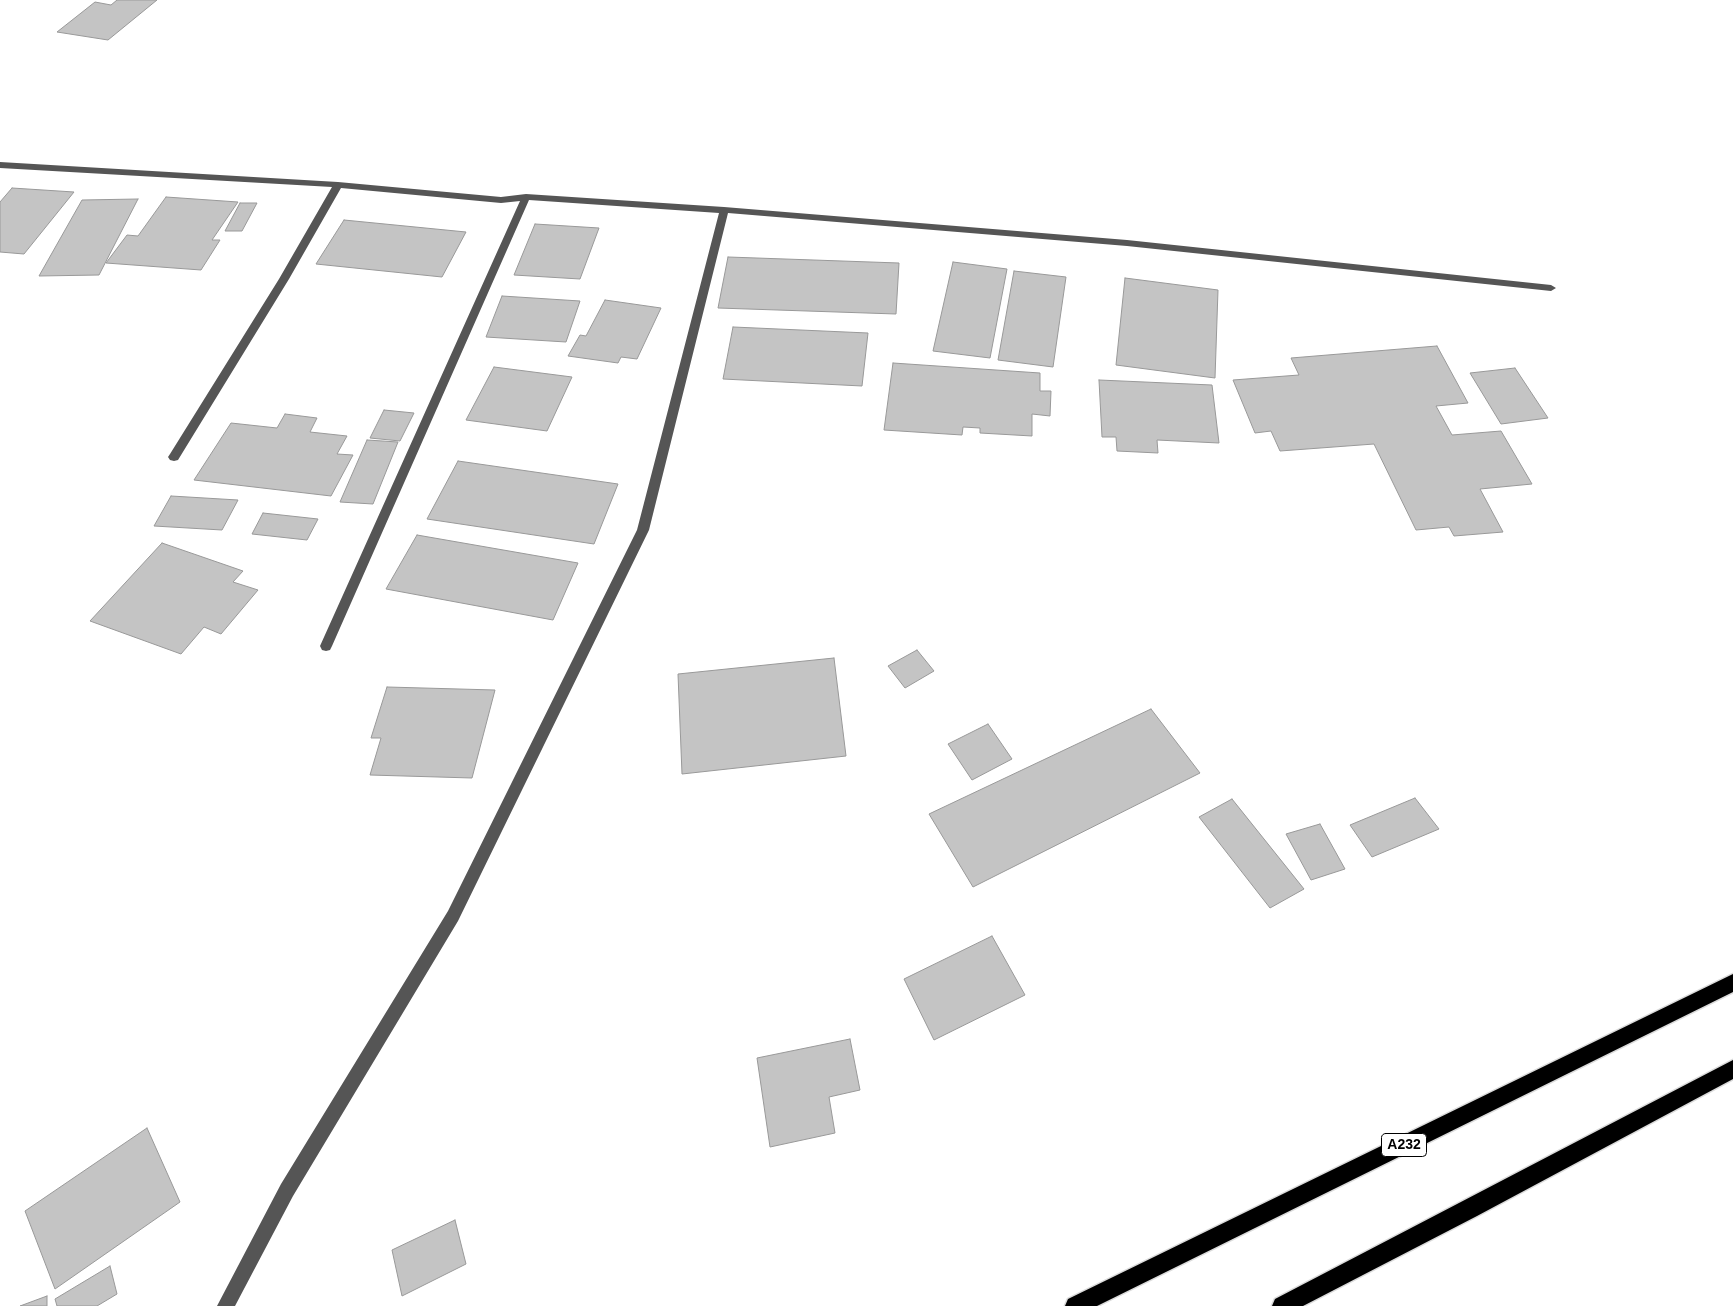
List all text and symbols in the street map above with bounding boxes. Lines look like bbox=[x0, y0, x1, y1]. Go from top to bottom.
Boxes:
road number: A232 bbox=[1382, 1134, 1426, 1156]

